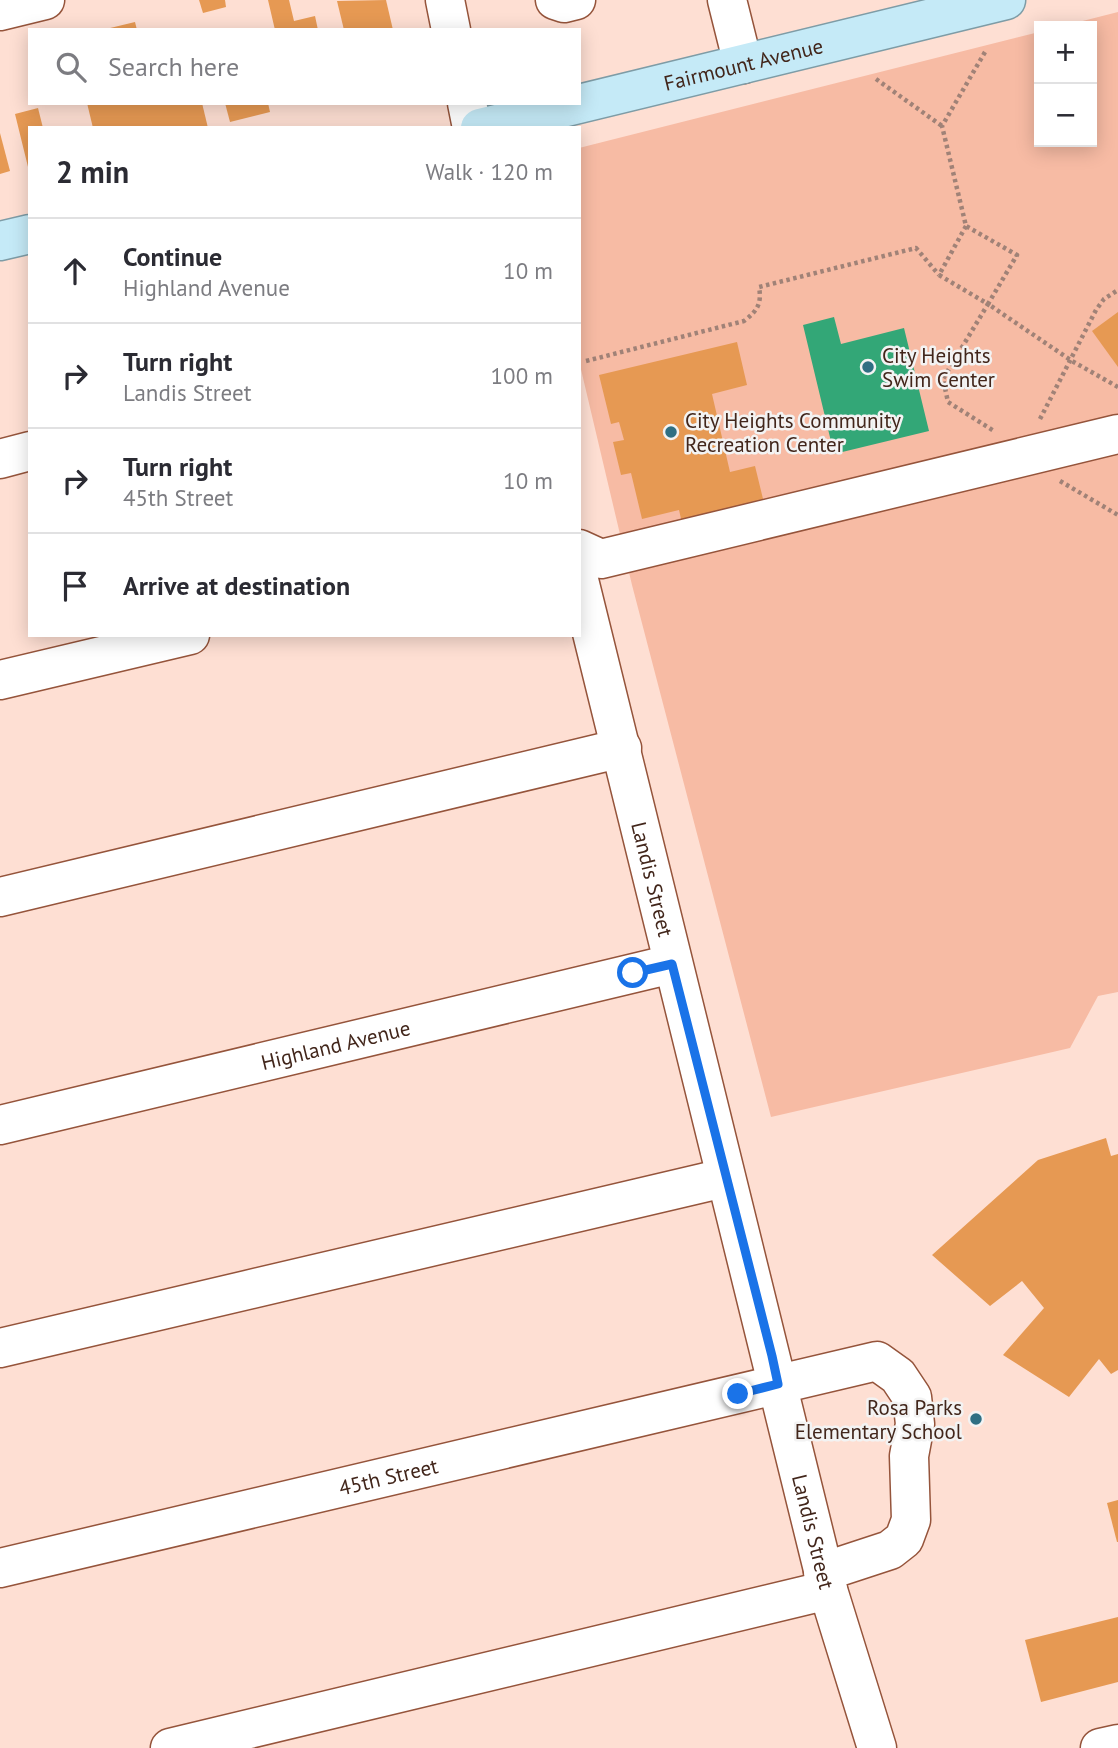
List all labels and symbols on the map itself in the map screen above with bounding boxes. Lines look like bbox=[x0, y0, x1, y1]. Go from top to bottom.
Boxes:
street label: Fairmount Avenue bbox=[661, 32, 826, 96]
place label: City Heights Swim Center bbox=[882, 342, 995, 393]
marker: City Heights Swim Center bbox=[860, 359, 876, 375]
place label: City Heights Community Recreation Center bbox=[685, 407, 901, 458]
marker: City Heights Community Recreation Center bbox=[663, 424, 679, 440]
street label: Landis Street bbox=[626, 819, 680, 939]
route start bbox=[617, 957, 648, 988]
street label: Highland Avenue bbox=[258, 1014, 413, 1076]
route end bbox=[722, 1378, 753, 1409]
place label: Rosa Parks Elementary School bbox=[795, 1394, 962, 1445]
marker: Rosa Parks Elementary School bbox=[968, 1411, 984, 1427]
street label: 45th Street bbox=[336, 1452, 440, 1501]
street label: Landis Street bbox=[786, 1471, 841, 1592]

